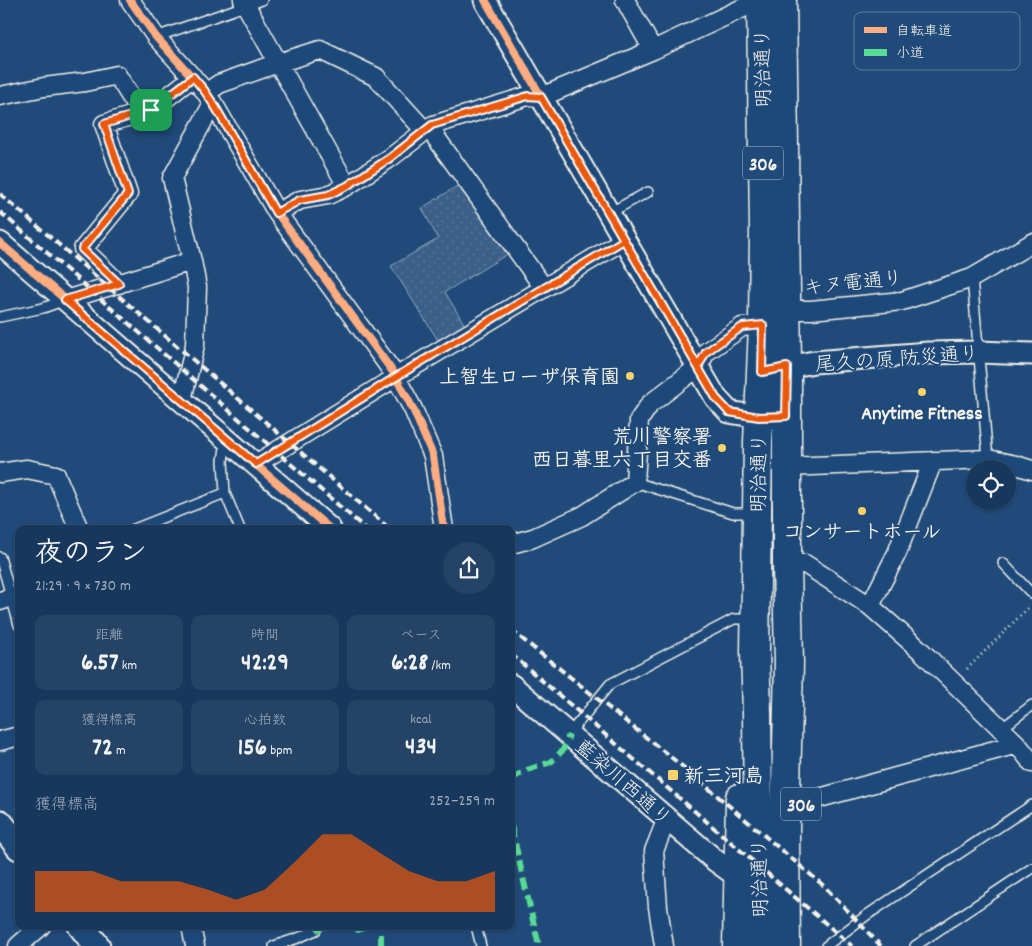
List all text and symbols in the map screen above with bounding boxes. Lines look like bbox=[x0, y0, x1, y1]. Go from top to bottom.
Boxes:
legend bbox=[854, 12, 1020, 70]
text: 自転車道 bbox=[896, 22, 952, 42]
street label: 明治通り bbox=[750, 28, 780, 108]
text: 小道 bbox=[896, 44, 924, 64]
pin bbox=[130, 89, 172, 131]
icon: arrive bbox=[137, 96, 165, 124]
road number: 306 bbox=[743, 146, 783, 180]
street label: キヌ電通り bbox=[802, 266, 905, 304]
street label: 尾久の原 防災通り bbox=[814, 341, 980, 381]
place label: 上智生ローザ保育園 bbox=[439, 365, 620, 393]
marker: 上智生ローザ保育園 bbox=[624, 370, 636, 382]
marker: Anytime Fitness bbox=[916, 386, 928, 398]
place label: Anytime Fitness bbox=[861, 401, 983, 429]
place label: 荒川警察署 西日暮里六丁目交番 bbox=[532, 425, 712, 476]
street label: 明治通り bbox=[746, 433, 776, 513]
marker: 荒川警察署 西日暮里六丁目交番 bbox=[716, 442, 728, 454]
map controls bbox=[966, 460, 1016, 510]
button: locate bbox=[966, 460, 1016, 510]
marker: コンサートホール bbox=[856, 505, 868, 517]
place label: コンサートホール bbox=[782, 520, 942, 548]
text: 夜のラン bbox=[35, 536, 147, 576]
button: share bbox=[443, 542, 495, 594]
text: 21:29 · 9 × 730 m bbox=[35, 575, 131, 598]
text: 距離 bbox=[95, 626, 123, 646]
text: 時間 bbox=[251, 626, 279, 646]
text: ペース bbox=[400, 626, 442, 646]
text: 6.57 bbox=[81, 646, 118, 682]
text: 42:29 bbox=[241, 646, 289, 682]
text: 6:28 bbox=[391, 646, 428, 682]
text: km bbox=[118, 656, 137, 676]
text: /km bbox=[428, 656, 451, 676]
text: kcal bbox=[410, 710, 432, 730]
text: 獲得標高 bbox=[81, 711, 137, 731]
text: 心拍数 bbox=[244, 711, 286, 731]
text: 434 bbox=[405, 730, 437, 766]
text: 72 bbox=[92, 731, 113, 767]
text: 156 bbox=[238, 731, 267, 767]
street label: 藍染川西通り bbox=[568, 734, 676, 834]
text: m bbox=[113, 741, 126, 761]
text: bpm bbox=[267, 741, 292, 761]
place label: 新三河島 bbox=[684, 764, 764, 792]
marker: 新三河島 bbox=[666, 768, 680, 782]
road number: 306 bbox=[781, 788, 821, 821]
text: 252–259 m bbox=[429, 790, 495, 813]
text: 獲得標高 bbox=[35, 794, 99, 817]
street label: 明治通り bbox=[747, 838, 777, 918]

